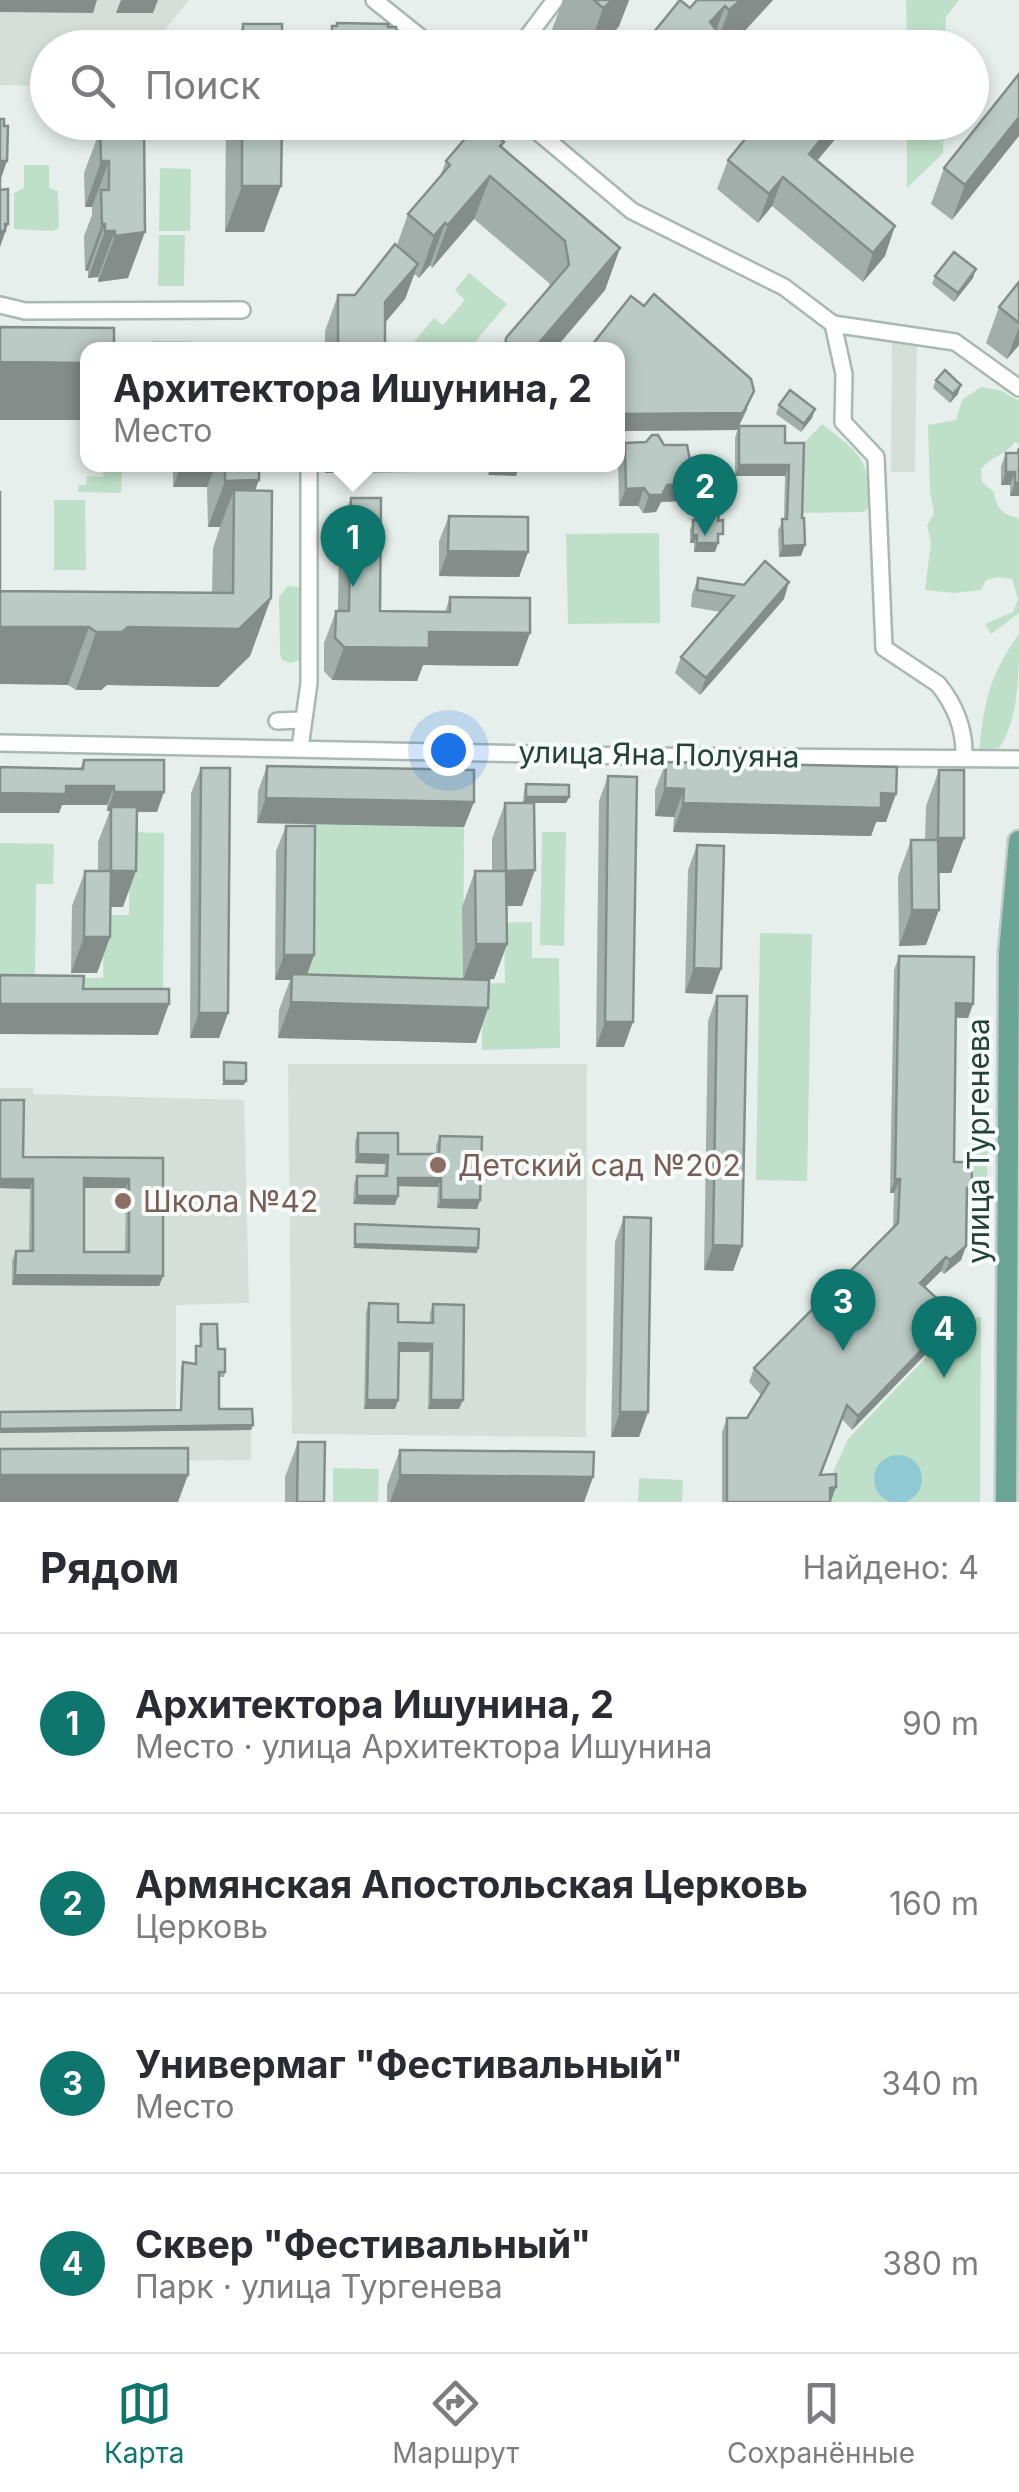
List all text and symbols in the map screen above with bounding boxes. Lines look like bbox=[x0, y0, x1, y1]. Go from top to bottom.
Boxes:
search box bbox=[30, 30, 989, 140]
icon: search bbox=[65, 58, 120, 113]
text: Поиск bbox=[145, 62, 261, 108]
popup bbox=[80, 342, 625, 472]
text: Архитектора Ишунина, 2 bbox=[113, 365, 592, 411]
text: Место bbox=[113, 411, 212, 450]
pin: 2 bbox=[672, 454, 738, 536]
pin: 1 bbox=[320, 504, 386, 587]
your location bbox=[423, 725, 474, 776]
street label: улица Яна Полуяна bbox=[518, 734, 800, 774]
street label: улица Тургенева bbox=[960, 1018, 996, 1264]
place label: Детский сад №202 bbox=[458, 1147, 741, 1183]
marker: Детский сад №202 bbox=[427, 1154, 449, 1176]
place label: Школа №42 bbox=[143, 1183, 318, 1219]
marker: Школа №42 bbox=[112, 1190, 134, 1212]
pin: 3 bbox=[810, 1268, 876, 1351]
pin: 4 bbox=[912, 1296, 976, 1378]
text: Рядом bbox=[40, 1542, 179, 1593]
text: Найдено: 4 bbox=[803, 1548, 979, 1587]
text: Архитектора Ишунина, 2 bbox=[135, 1681, 614, 1727]
text: 1 bbox=[66, 1704, 79, 1743]
text: 90 m bbox=[902, 1704, 979, 1743]
text: Место · улица Архитектора Ишунина bbox=[135, 1727, 712, 1766]
text: Армянская Апостольская Церковь bbox=[135, 1861, 808, 1907]
text: 2 bbox=[62, 1884, 83, 1923]
text: 160 m bbox=[889, 1884, 979, 1923]
text: Церковь bbox=[135, 1907, 268, 1946]
text: Универмаг "Фестивальный" bbox=[135, 2041, 683, 2087]
text: 3 bbox=[62, 2064, 83, 2103]
text: 340 m bbox=[881, 2064, 979, 2103]
text: Место bbox=[135, 2087, 234, 2126]
text: Сквер "Фестивальный" bbox=[135, 2221, 591, 2267]
text: 4 bbox=[62, 2244, 83, 2283]
text: 380 m bbox=[882, 2244, 979, 2283]
text: Парк · улица Тургенева bbox=[135, 2267, 503, 2306]
tab: Карта bbox=[104, 2376, 184, 2470]
tab: Маршрут bbox=[392, 2376, 519, 2470]
tab: Сохранённые bbox=[727, 2376, 915, 2470]

